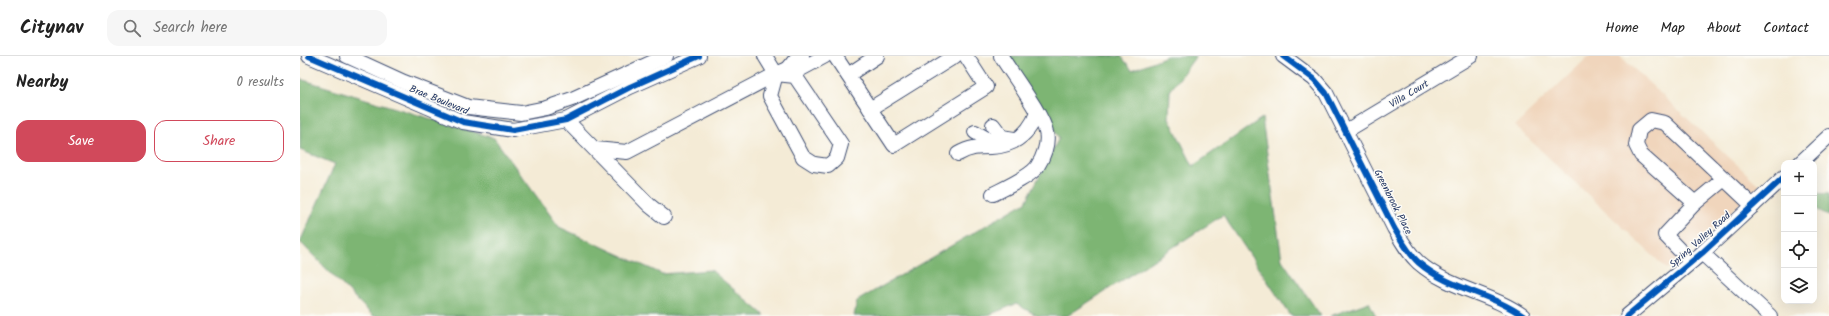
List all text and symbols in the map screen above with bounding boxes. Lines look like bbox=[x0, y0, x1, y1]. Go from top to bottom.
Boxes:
search box bbox=[107, 10, 387, 46]
text: Citynav bbox=[20, 13, 83, 43]
text: Search here bbox=[153, 16, 227, 40]
icon: search bbox=[121, 17, 143, 39]
text: Home bbox=[1605, 17, 1639, 39]
text: Map bbox=[1661, 17, 1685, 39]
text: About bbox=[1707, 17, 1741, 39]
text: Contact bbox=[1763, 17, 1809, 39]
text: Nearby bbox=[16, 69, 68, 96]
text: 0 results bbox=[237, 72, 284, 93]
street label: Villa Court bbox=[1386, 76, 1432, 112]
street label: Brae Boulevard bbox=[407, 81, 472, 120]
button: Save bbox=[16, 120, 146, 162]
button: Share bbox=[154, 120, 284, 162]
map controls bbox=[1781, 160, 1817, 304]
button: + bbox=[1781, 160, 1817, 196]
street label: Greenbrook Place bbox=[1370, 166, 1417, 238]
button: − bbox=[1781, 196, 1817, 232]
street label: Spring Valley Road bbox=[1666, 207, 1735, 272]
button: locate bbox=[1781, 232, 1817, 268]
button: layers bbox=[1781, 268, 1817, 304]

